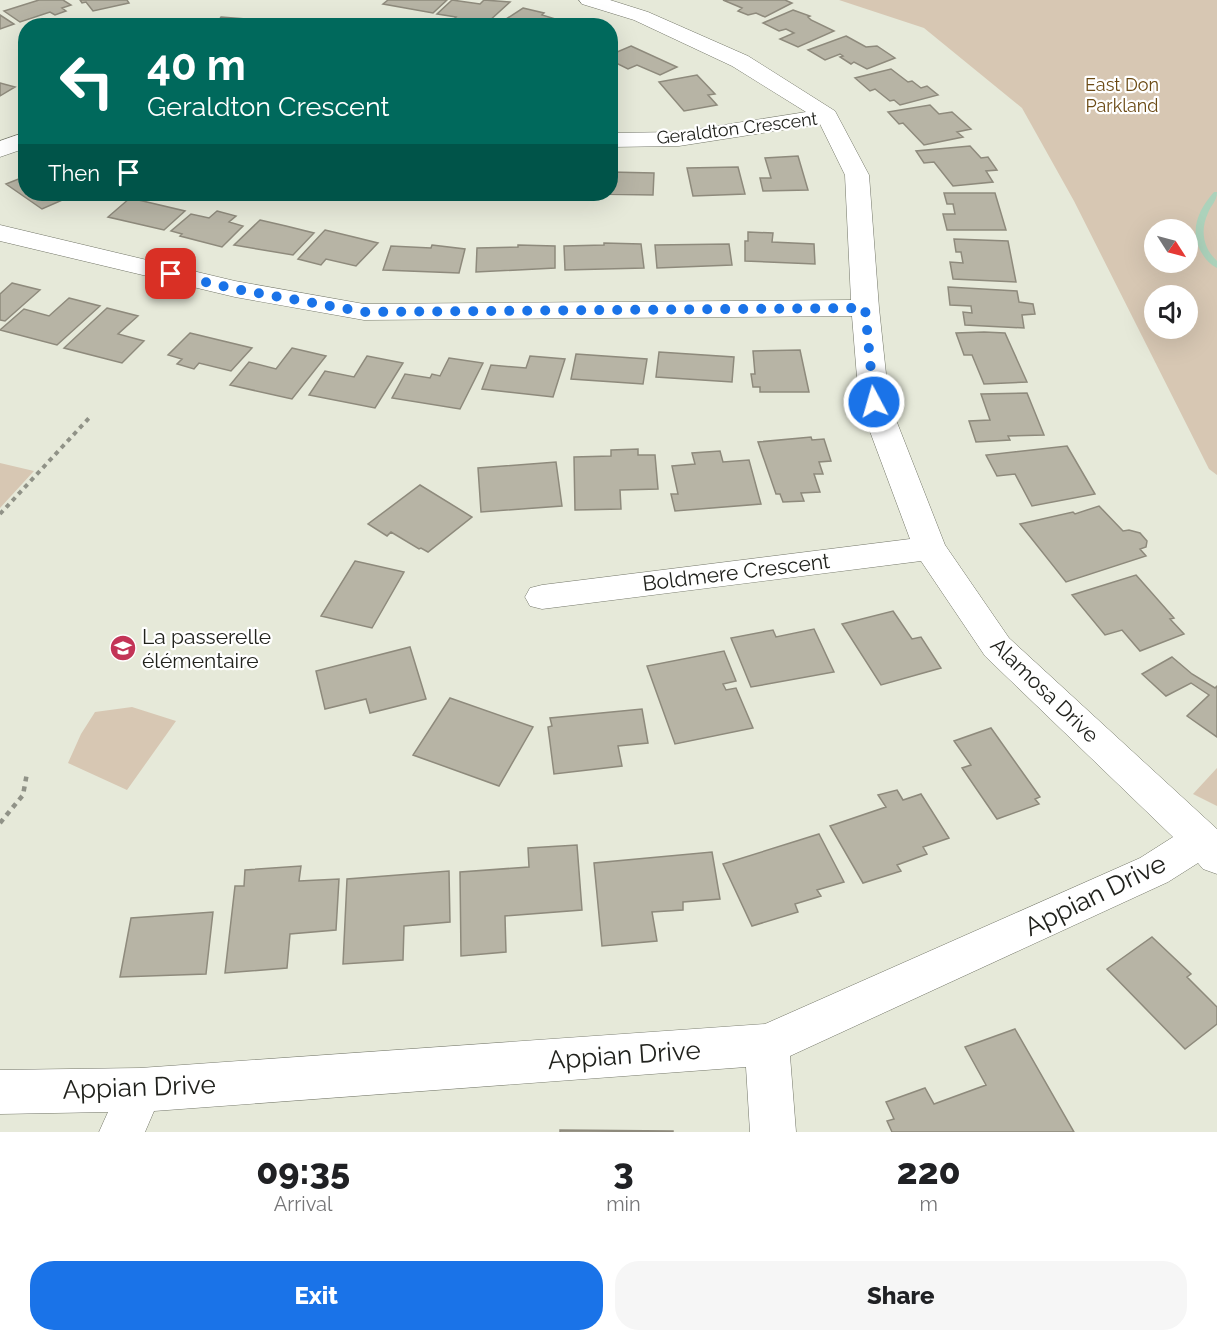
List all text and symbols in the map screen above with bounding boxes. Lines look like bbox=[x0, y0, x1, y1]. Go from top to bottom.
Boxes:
text: 40 m bbox=[147, 41, 246, 90]
icon: left bbox=[48, 42, 126, 120]
park label: East Don Parkland bbox=[1085, 74, 1159, 116]
text: Geraldton Crescent bbox=[147, 91, 390, 122]
street label: Geraldton Crescent bbox=[655, 108, 819, 148]
icon: arrive bbox=[112, 156, 145, 189]
text: Then bbox=[48, 160, 100, 186]
north arrow bbox=[1144, 219, 1198, 273]
map controls bbox=[1144, 219, 1198, 339]
pin bbox=[145, 248, 196, 299]
icon: arrive bbox=[154, 257, 187, 290]
button: sound bbox=[1144, 285, 1198, 339]
position arrow bbox=[842, 370, 906, 434]
street label: Boldmere Crescent bbox=[641, 548, 831, 596]
place label: La passerelle élémentaire bbox=[142, 624, 271, 673]
street label: Alamosa Drive bbox=[986, 632, 1104, 748]
school or university icon: La passerelle élémentaire bbox=[108, 633, 138, 663]
street label: Appian Drive bbox=[1020, 848, 1170, 942]
street label: Appian Drive bbox=[546, 1035, 702, 1075]
street label: Appian Drive bbox=[62, 1069, 216, 1105]
text: 09:35 bbox=[256, 1150, 350, 1192]
text: 3 bbox=[613, 1150, 634, 1192]
text: 220 bbox=[897, 1150, 961, 1192]
text: Arrival bbox=[274, 1192, 332, 1216]
text: min bbox=[606, 1192, 641, 1216]
text: m bbox=[920, 1192, 938, 1216]
button: Exit bbox=[30, 1261, 603, 1330]
button: Share bbox=[615, 1261, 1187, 1330]

